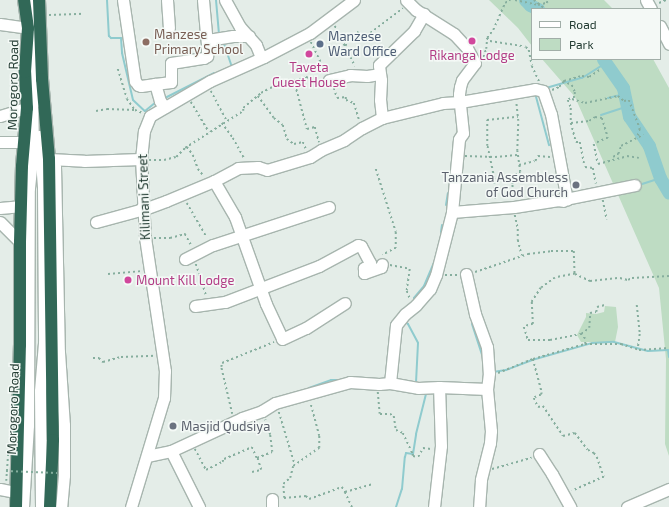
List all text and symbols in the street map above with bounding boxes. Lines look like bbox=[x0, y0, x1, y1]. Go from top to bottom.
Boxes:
legend bbox=[531, 8, 661, 60]
text: Road bbox=[569, 17, 597, 31]
place label: Manzese Primary School bbox=[154, 27, 243, 58]
place label: Manzese Ward Office bbox=[328, 29, 397, 60]
marker: Rikanga Lodge bbox=[467, 36, 477, 46]
marker: Manzese Primary School bbox=[141, 37, 151, 47]
text: Park bbox=[569, 37, 594, 51]
street label: Morogoro Road bbox=[4, 39, 22, 131]
marker: Manzese Ward Office bbox=[315, 39, 325, 49]
place label: Rikanga Lodge bbox=[429, 47, 515, 63]
marker: Taveta Guest House bbox=[304, 49, 314, 59]
place label: Taveta Guest House bbox=[272, 60, 346, 91]
street label: Kilimani Street bbox=[135, 154, 153, 240]
place label: Tanzania Assembless of God Church bbox=[441, 170, 568, 201]
marker: Tanzania Assembless of God Church bbox=[571, 180, 581, 190]
place label: Mount Kill Lodge bbox=[136, 272, 235, 288]
marker: Mount Kill Lodge bbox=[123, 275, 133, 285]
street label: Morogoro Road bbox=[4, 363, 22, 455]
place label: Masjid Qudsiya bbox=[181, 418, 270, 434]
marker: Masjid Qudsiya bbox=[168, 421, 178, 431]

